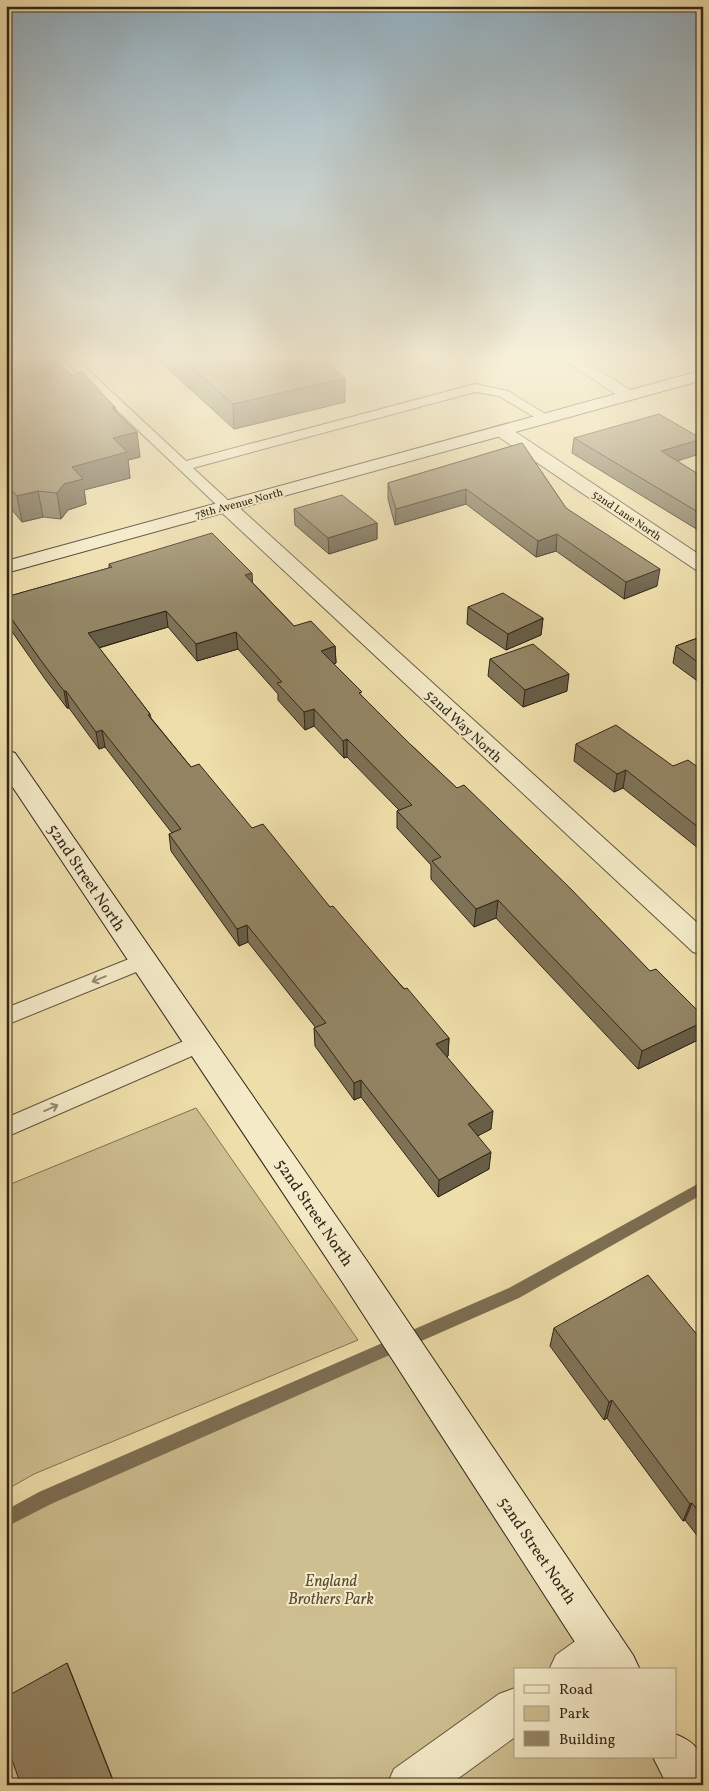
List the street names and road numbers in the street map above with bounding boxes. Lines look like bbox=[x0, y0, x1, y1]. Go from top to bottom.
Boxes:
street label: 78th Avenue North bbox=[194, 485, 285, 523]
street label: 52nd Lane North bbox=[588, 487, 664, 545]
street label: 52nd Way North bbox=[420, 686, 506, 768]
street label: 52nd Street North bbox=[41, 820, 130, 936]
street label: 52nd Street North bbox=[269, 1155, 358, 1271]
street label: 52nd Street North bbox=[492, 1493, 581, 1609]

